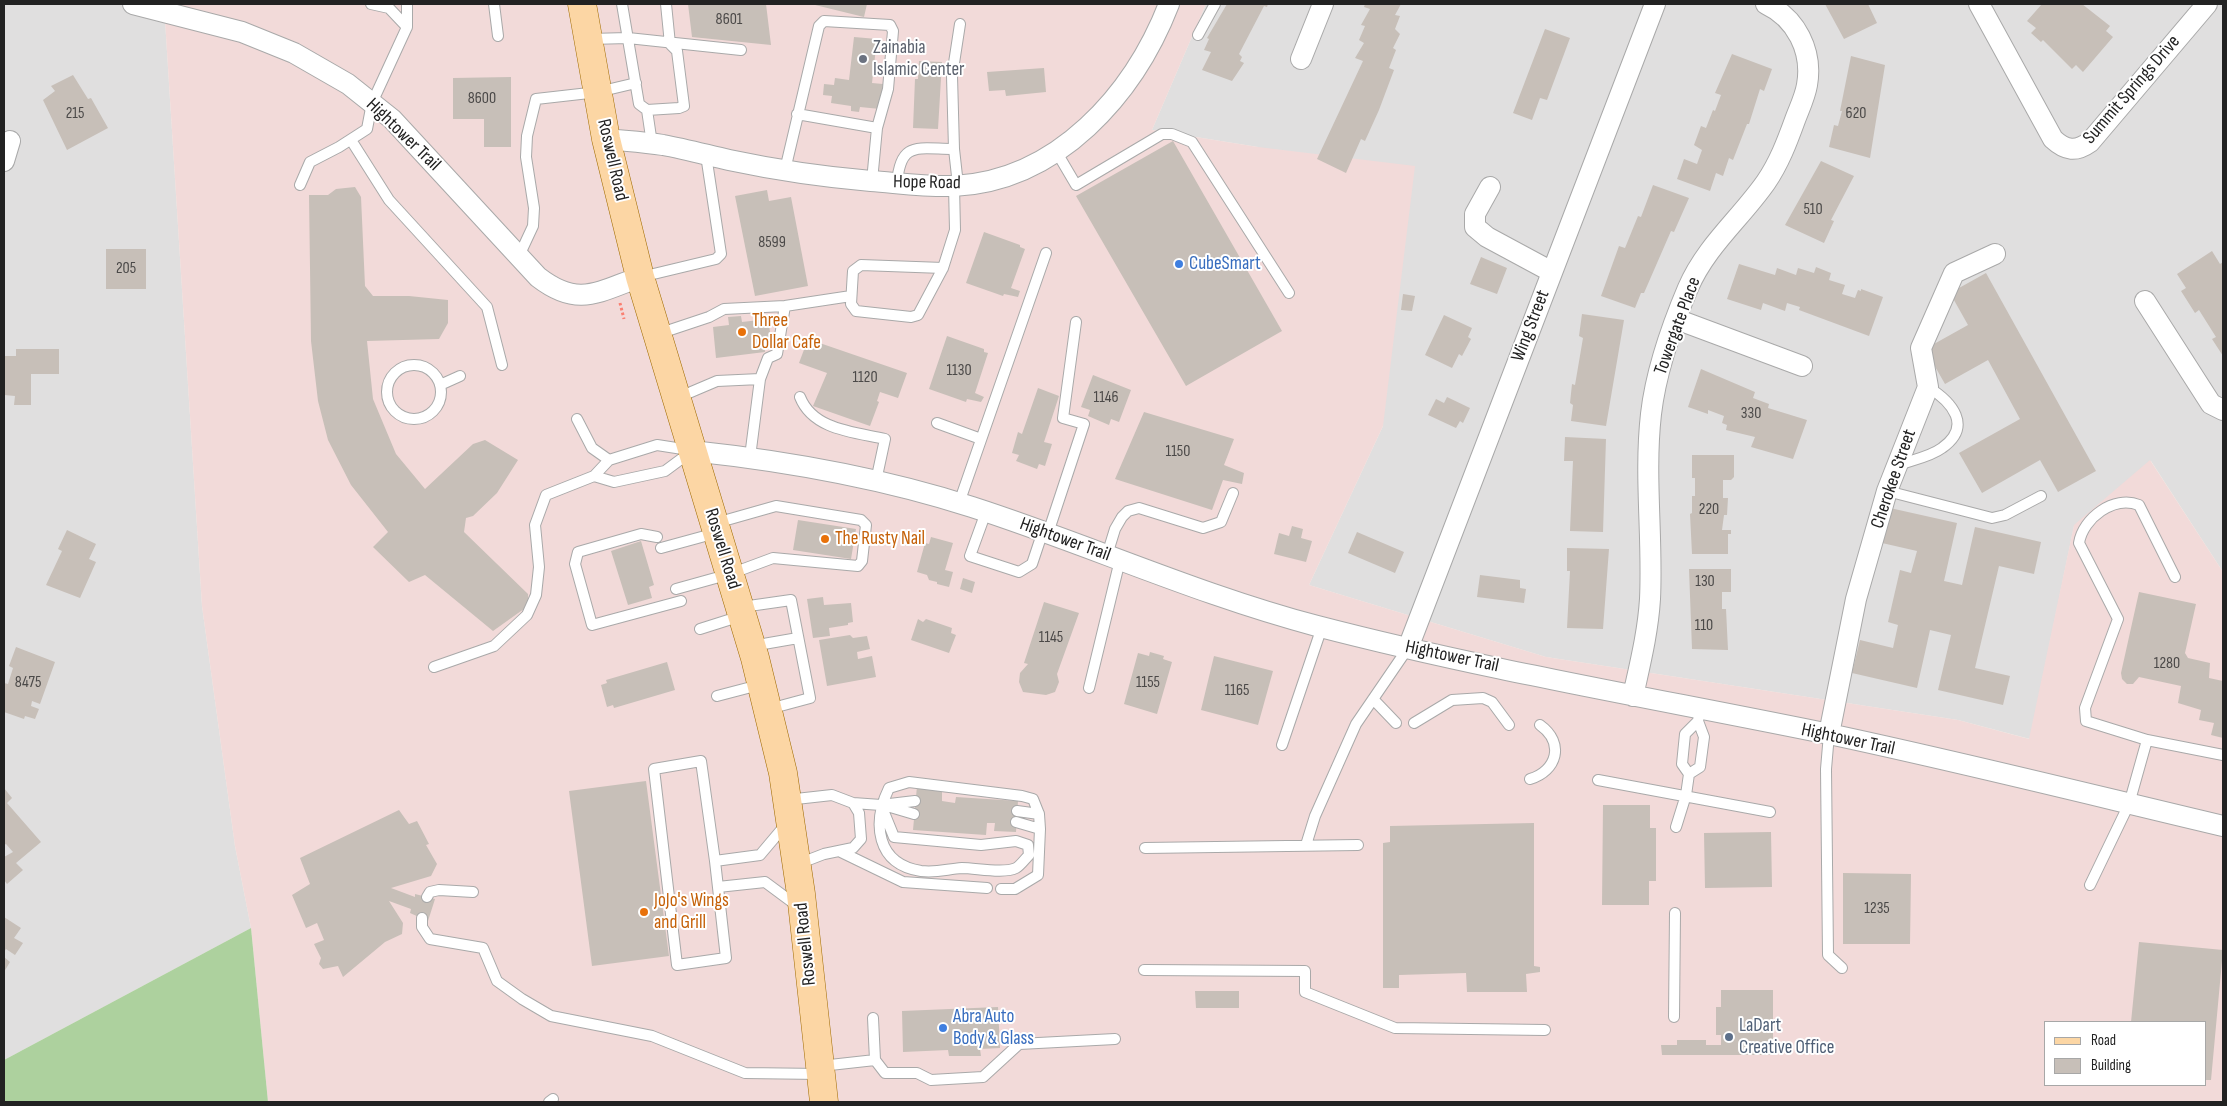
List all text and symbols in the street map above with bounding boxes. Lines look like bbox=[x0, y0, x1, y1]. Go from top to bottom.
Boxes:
house number: 8601 bbox=[716, 10, 742, 30]
street label: Summit Springs Drive bbox=[2079, 31, 2185, 149]
place label: Zainabia Islamic Center bbox=[873, 37, 965, 81]
marker: Zainabia Islamic Center bbox=[857, 53, 869, 65]
house number: 8600 bbox=[468, 89, 496, 109]
street label: Hightower Trail bbox=[361, 94, 445, 176]
house number: 215 bbox=[66, 104, 84, 124]
house number: 620 bbox=[1846, 104, 1866, 124]
street label: Roswell Road bbox=[592, 117, 632, 203]
street label: Hope Road bbox=[893, 171, 961, 195]
house number: 510 bbox=[1803, 200, 1823, 220]
house number: 8599 bbox=[758, 233, 786, 253]
place label: CubeSmart bbox=[1189, 253, 1261, 275]
marker: CubeSmart bbox=[1173, 258, 1185, 270]
house number: 205 bbox=[116, 259, 136, 279]
street label: Towergate Place bbox=[1650, 274, 1706, 378]
street label: Wing Street bbox=[1507, 287, 1555, 365]
place label: Three Dollar Cafe bbox=[752, 310, 821, 354]
marker: Three Dollar Cafe bbox=[736, 326, 748, 338]
house number: 1130 bbox=[946, 361, 972, 381]
house number: 1120 bbox=[852, 368, 878, 388]
house number: 1146 bbox=[1094, 388, 1118, 408]
house number: 330 bbox=[1741, 404, 1761, 424]
street label: Cherokee Street bbox=[1866, 426, 1922, 532]
house number: 1150 bbox=[1166, 442, 1190, 462]
house number: 220 bbox=[1699, 500, 1719, 520]
street label: Roswell Road bbox=[699, 506, 745, 592]
street label: Hightower Trail bbox=[1016, 513, 1114, 567]
place label: The Rusty Nail bbox=[835, 528, 925, 550]
marker: The Rusty Nail bbox=[819, 533, 831, 545]
house number: 130 bbox=[1695, 572, 1715, 592]
house number: 110 bbox=[1695, 616, 1713, 636]
house number: 1145 bbox=[1039, 628, 1063, 648]
street label: Hightower Trail bbox=[1403, 636, 1501, 678]
house number: 1280 bbox=[2154, 654, 2180, 674]
house number: 8475 bbox=[15, 673, 41, 693]
house number: 1155 bbox=[1136, 673, 1160, 693]
house number: 1165 bbox=[1225, 681, 1249, 701]
street label: Hightower Trail bbox=[1799, 719, 1897, 761]
place label: JoJo's Wings and Grill bbox=[654, 890, 729, 934]
house number: 1235 bbox=[1864, 899, 1890, 919]
street label: Roswell Road bbox=[790, 901, 822, 987]
marker: JoJo's Wings and Grill bbox=[638, 906, 650, 918]
place label: Abra Auto Body & Glass bbox=[953, 1006, 1034, 1050]
place label: LaDart Creative Office bbox=[1739, 1015, 1834, 1059]
legend bbox=[2044, 1021, 2207, 1086]
marker: Abra Auto Body & Glass bbox=[937, 1022, 949, 1034]
marker: LaDart Creative Office bbox=[1723, 1031, 1735, 1043]
text: Road bbox=[2091, 1031, 2116, 1050]
text: Building bbox=[2091, 1056, 2131, 1075]

